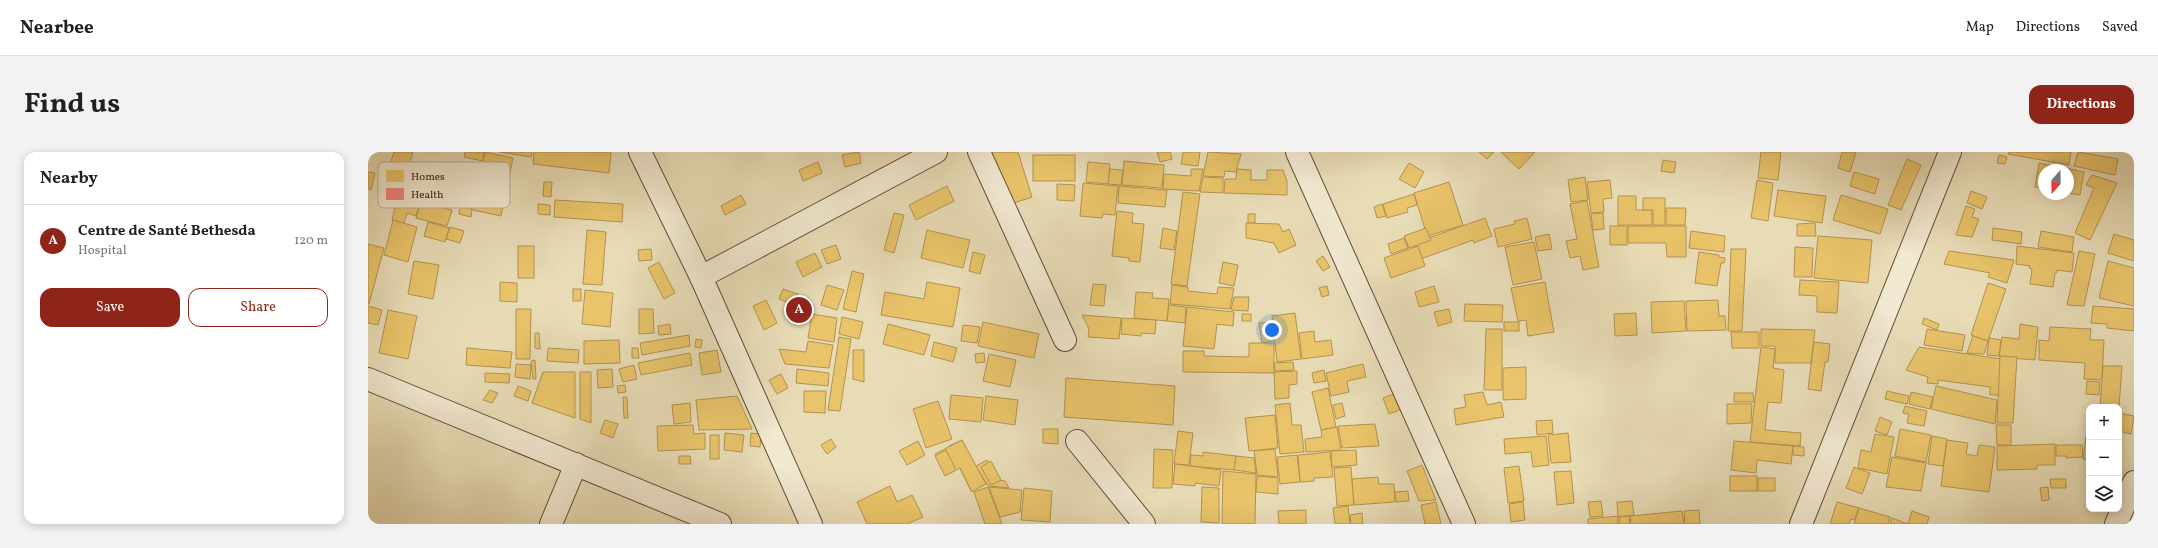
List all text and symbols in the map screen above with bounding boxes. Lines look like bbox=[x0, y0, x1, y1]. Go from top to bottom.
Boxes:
text: Nearbee bbox=[20, 15, 94, 41]
text: Map bbox=[1966, 18, 1994, 37]
text: Directions bbox=[2016, 18, 2080, 37]
text: Saved bbox=[2102, 18, 2138, 37]
text: Find us bbox=[24, 85, 120, 124]
button: Directions bbox=[2029, 85, 2134, 124]
legend bbox=[378, 162, 510, 208]
north arrow bbox=[2038, 164, 2074, 200]
text: Nearby bbox=[40, 167, 98, 190]
text: Homes bbox=[411, 170, 445, 185]
text: Health bbox=[411, 188, 444, 203]
text: Centre de Santé Bethesda bbox=[78, 221, 256, 242]
text: A bbox=[48, 232, 58, 250]
text: 120 m bbox=[294, 232, 328, 250]
text: Hospital bbox=[78, 242, 127, 260]
button: Save bbox=[40, 288, 180, 327]
button: Share bbox=[188, 288, 328, 327]
pin: A bbox=[786, 295, 812, 325]
your location bbox=[1262, 320, 1282, 340]
map controls bbox=[2086, 404, 2122, 512]
button: + bbox=[2086, 404, 2122, 440]
button: − bbox=[2086, 440, 2122, 476]
button: layers bbox=[2086, 476, 2122, 512]

